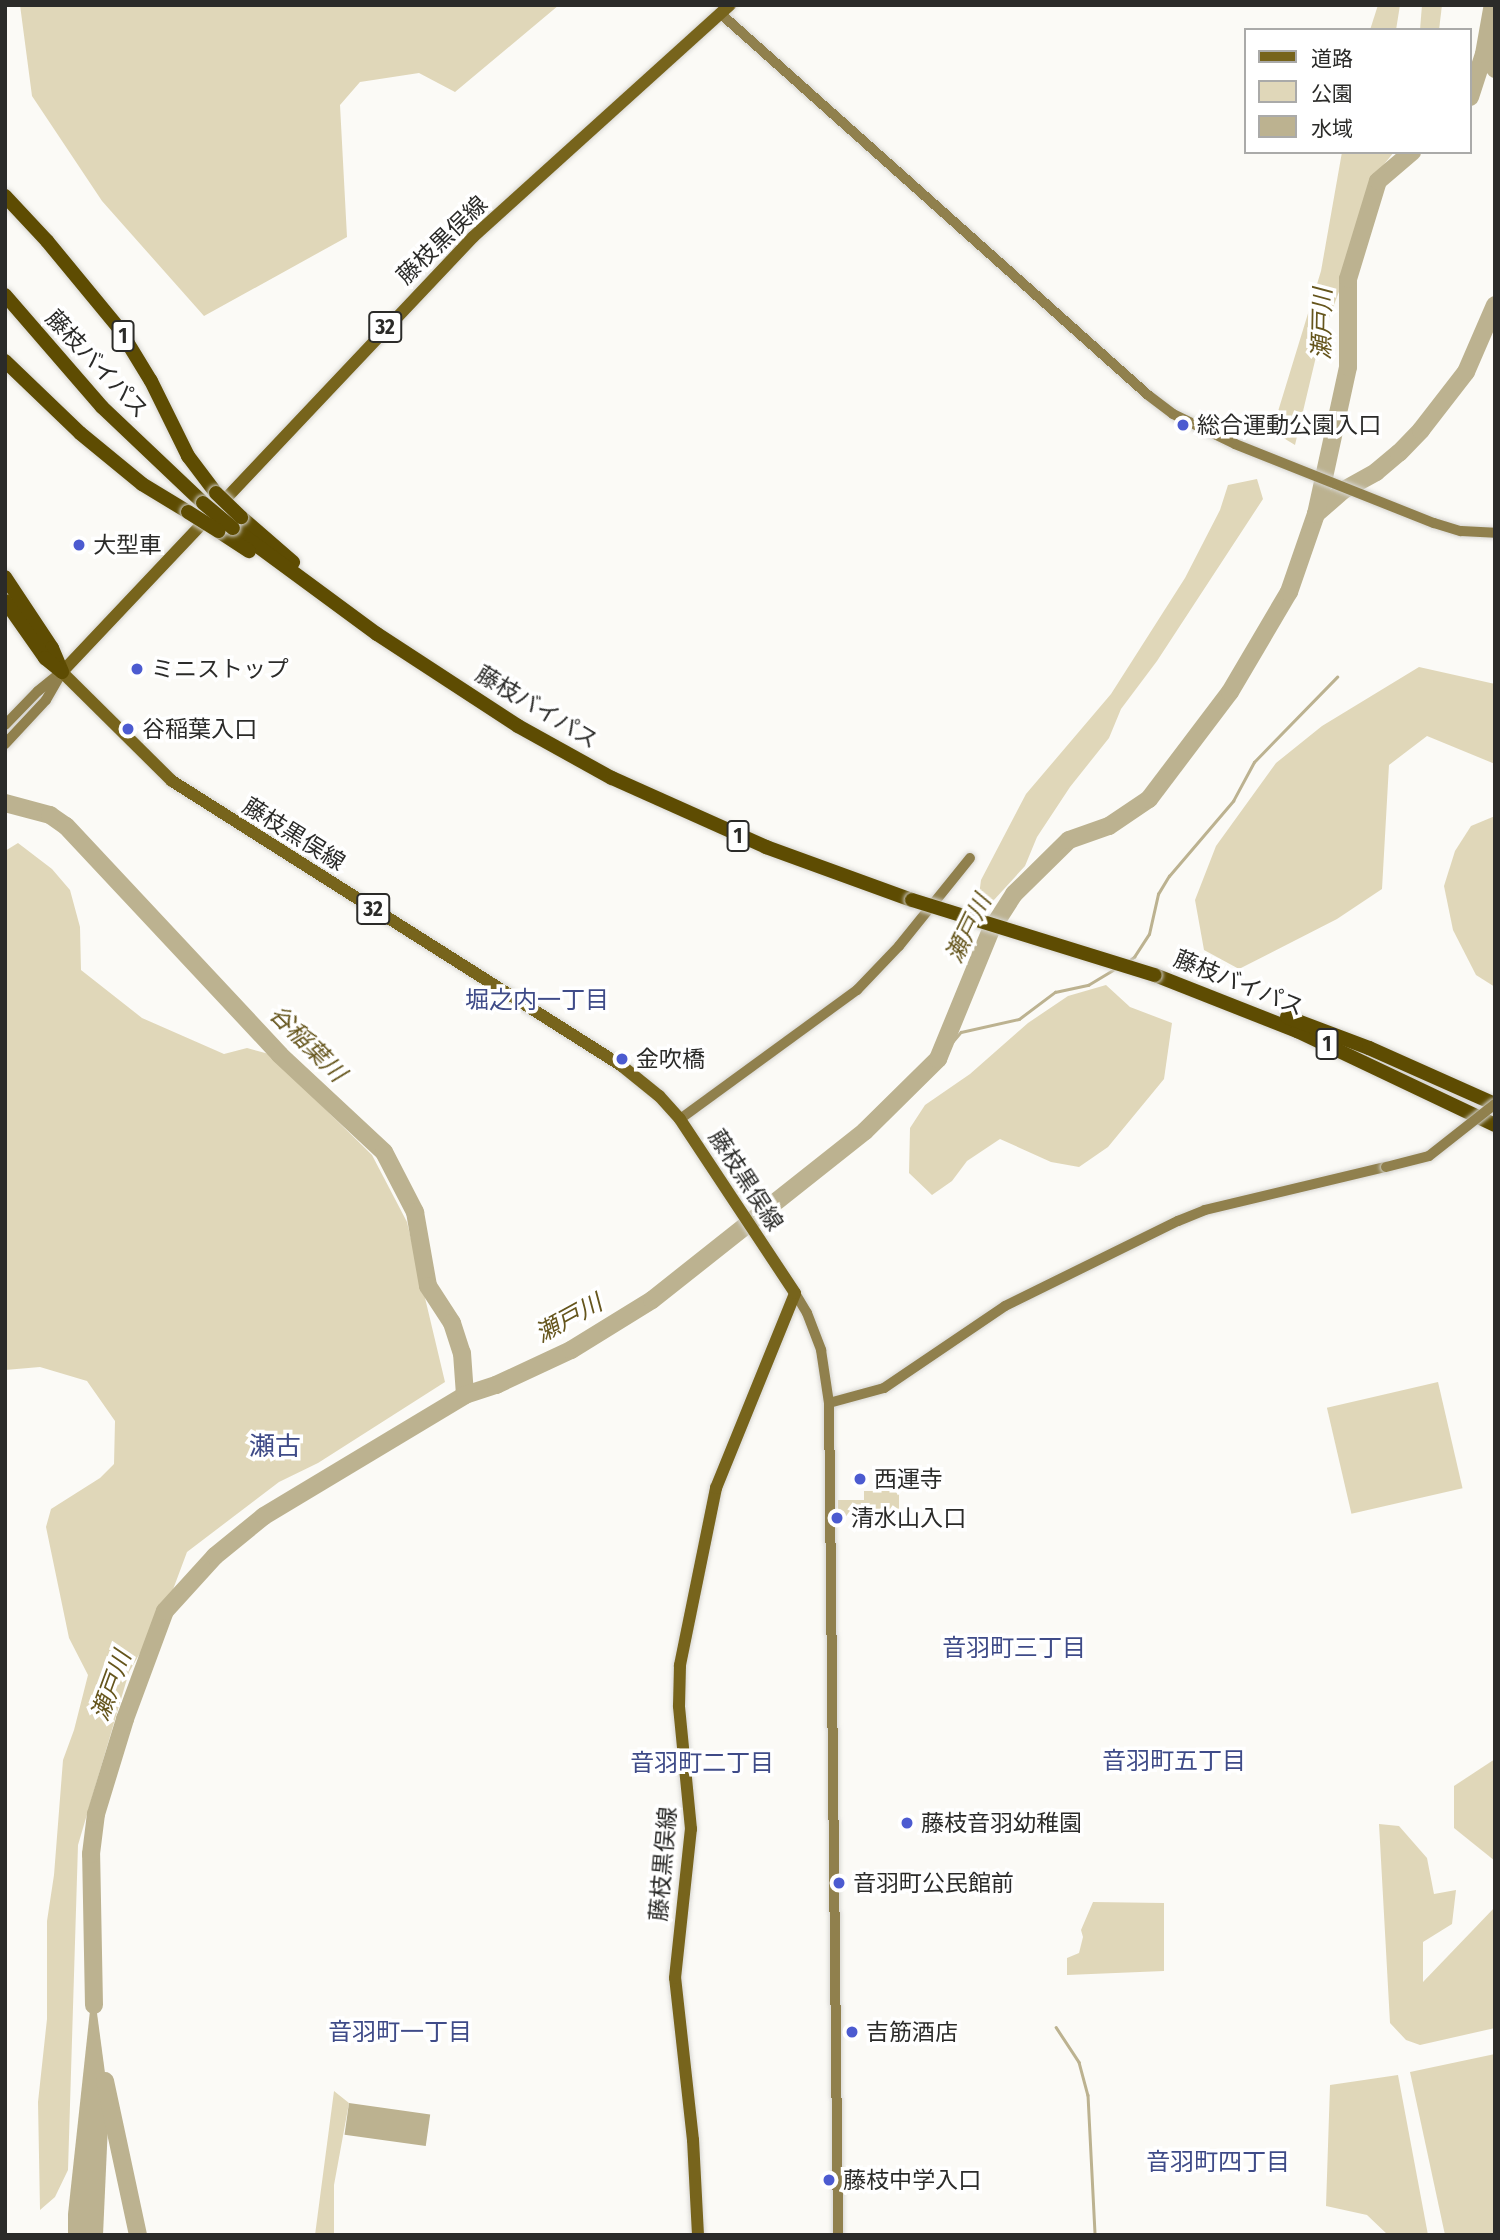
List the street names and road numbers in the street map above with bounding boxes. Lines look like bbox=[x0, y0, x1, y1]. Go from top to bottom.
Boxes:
street label: 藤枝黒俣線 bbox=[391, 190, 493, 290]
street label: 藤枝バイパス bbox=[40, 304, 154, 424]
road number: 32 bbox=[368, 310, 402, 344]
road number: 1 bbox=[111, 318, 135, 354]
street label: 藤枝バイパス bbox=[471, 660, 603, 754]
street label: 藤枝黒俣線 bbox=[238, 792, 350, 876]
road number: 1 bbox=[726, 818, 750, 854]
road number: 32 bbox=[356, 892, 390, 926]
street label: 藤枝バイパス bbox=[1170, 944, 1308, 1022]
road number: 1 bbox=[1315, 1026, 1339, 1062]
street label: 藤枝黒俣線 bbox=[703, 1124, 789, 1236]
street label: 藤枝黒俣線 bbox=[644, 1806, 682, 1922]

